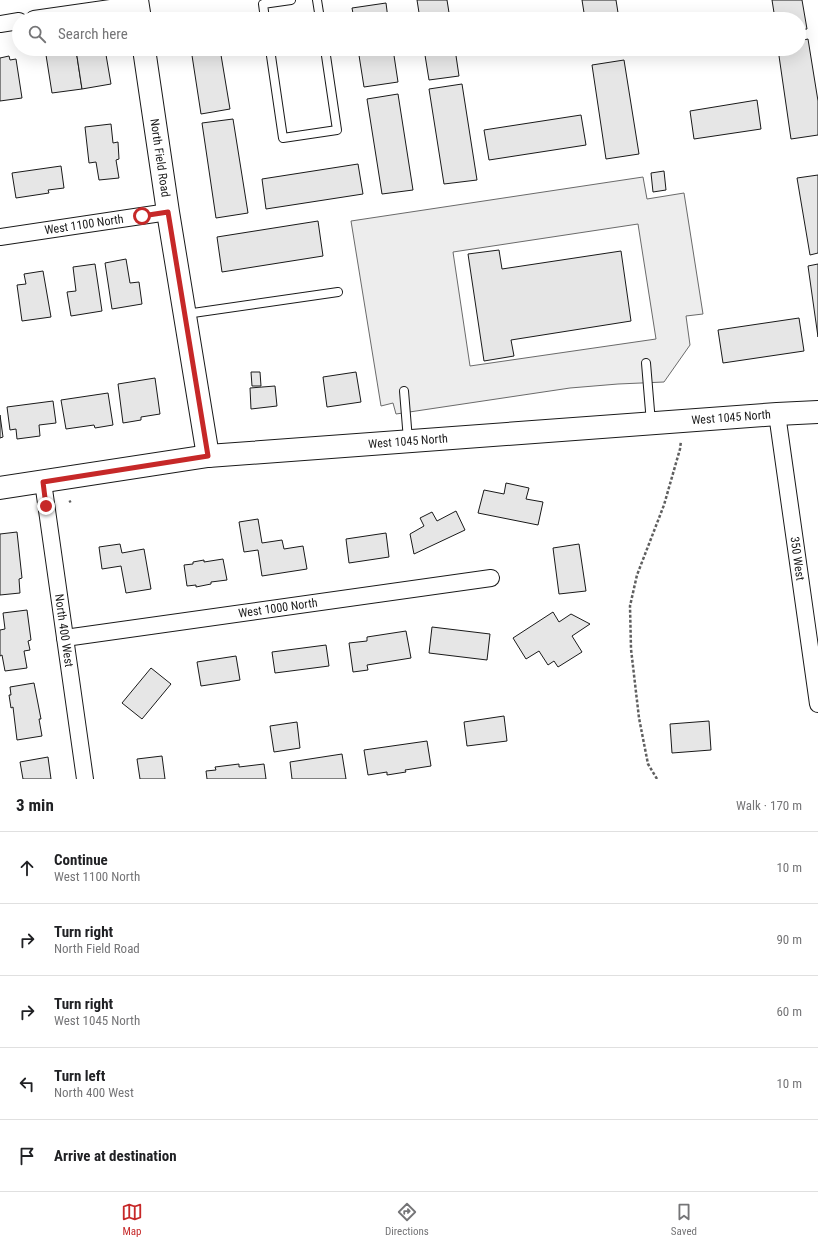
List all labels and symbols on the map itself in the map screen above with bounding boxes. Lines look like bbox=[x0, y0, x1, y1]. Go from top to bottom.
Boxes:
street label: North Field Road bbox=[147, 118, 173, 198]
route start bbox=[133, 207, 151, 225]
street label: West 1100 North bbox=[44, 212, 125, 237]
street label: West 1045 North bbox=[691, 407, 772, 427]
street label: West 1045 North bbox=[368, 431, 448, 451]
route end bbox=[37, 497, 55, 515]
street label: 350 West bbox=[787, 536, 808, 582]
street label: North 400 West bbox=[52, 593, 76, 668]
street label: West 1000 North bbox=[237, 595, 319, 621]

